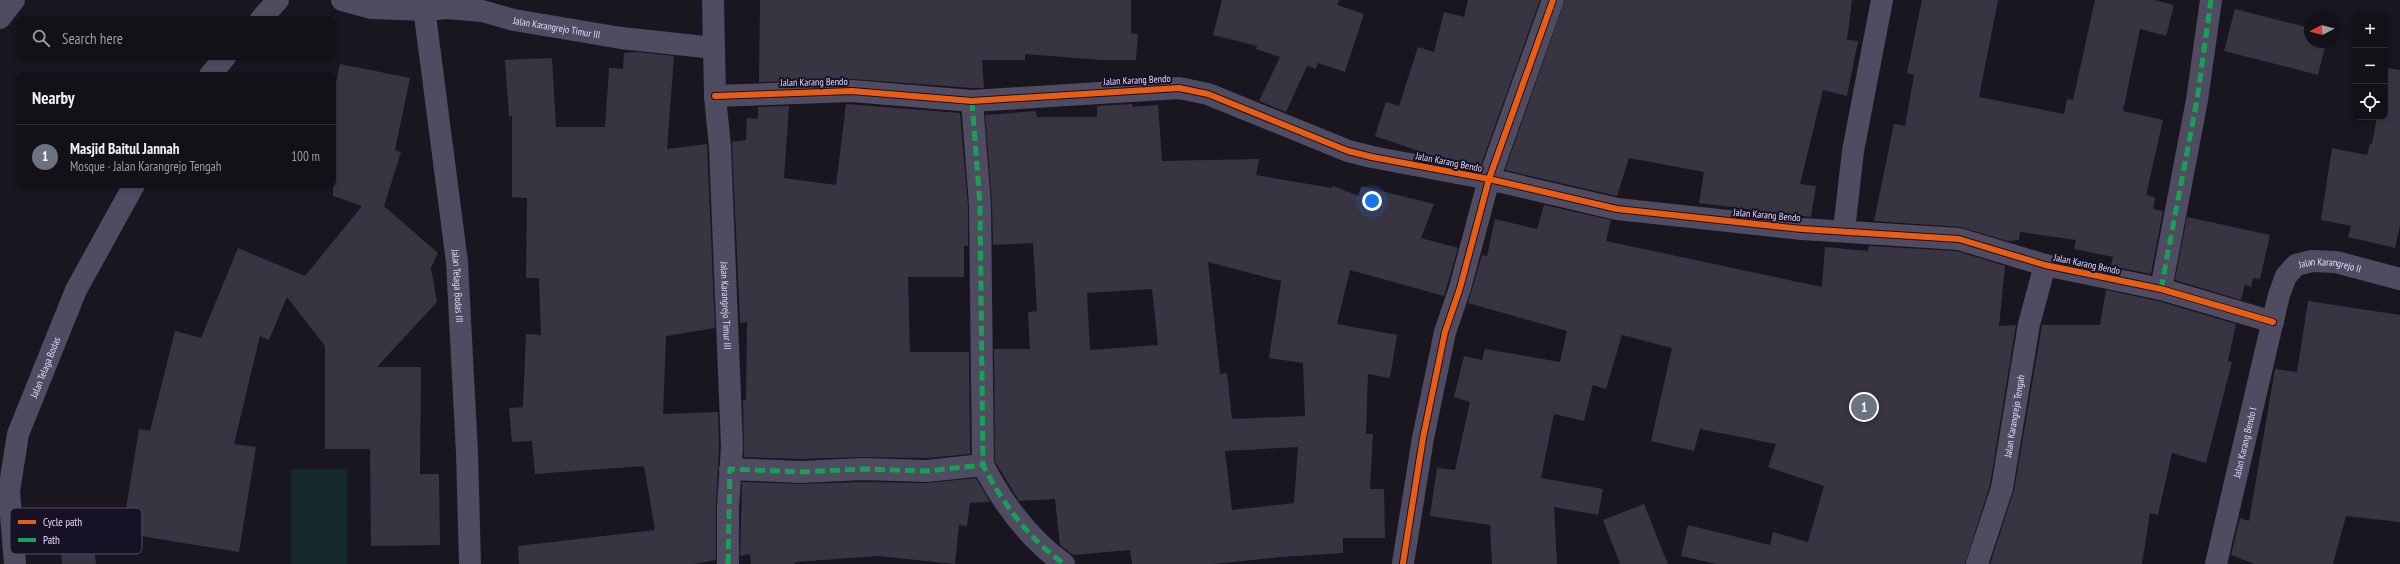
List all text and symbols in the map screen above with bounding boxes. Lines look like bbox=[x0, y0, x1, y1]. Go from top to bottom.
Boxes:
north arrow bbox=[2304, 12, 2340, 48]
map controls bbox=[2352, 12, 2388, 120]
button: + bbox=[2352, 12, 2388, 48]
street label: Jalan Karangrejo Timur III bbox=[511, 13, 601, 41]
search box bbox=[16, 16, 336, 60]
icon: search bbox=[30, 27, 52, 49]
text: Search here bbox=[62, 29, 123, 48]
button: − bbox=[2352, 48, 2388, 84]
street label: Jalan Karang Bendo bbox=[1102, 72, 1171, 88]
street label: Jalan Karang Bendo bbox=[779, 75, 848, 89]
button: locate bbox=[2352, 84, 2388, 120]
text: Nearby bbox=[32, 87, 75, 109]
text: Masjid Baitul Jannah bbox=[70, 139, 180, 158]
text: 1 bbox=[42, 148, 48, 165]
text: 100 m bbox=[291, 148, 320, 165]
street label: Jalan Karang Bendo bbox=[1414, 149, 1483, 175]
text: Mosque · Jalan Karangrejo Tengah bbox=[70, 158, 222, 175]
your location bbox=[1362, 191, 1382, 211]
street label: Jalan Karang Bendo bbox=[1732, 205, 1801, 224]
street label: Jalan Telaga Bodas III bbox=[449, 247, 467, 323]
street label: Jalan Karang Bendo bbox=[2052, 250, 2121, 277]
street label: Jalan Karangrejo II bbox=[2296, 254, 2363, 275]
street label: Jalan Karangrejo Timur III bbox=[718, 260, 735, 350]
street label: Jalan Telaga Bodas bbox=[27, 334, 63, 400]
street label: Jalan Karangrejo Tengah bbox=[2001, 374, 2027, 459]
pin: 1 bbox=[1851, 392, 1877, 422]
street label: Jalan Karang Bendo I bbox=[2230, 406, 2259, 480]
legend bbox=[10, 508, 142, 554]
text: Cycle path bbox=[43, 515, 82, 529]
text: Path bbox=[43, 533, 60, 547]

